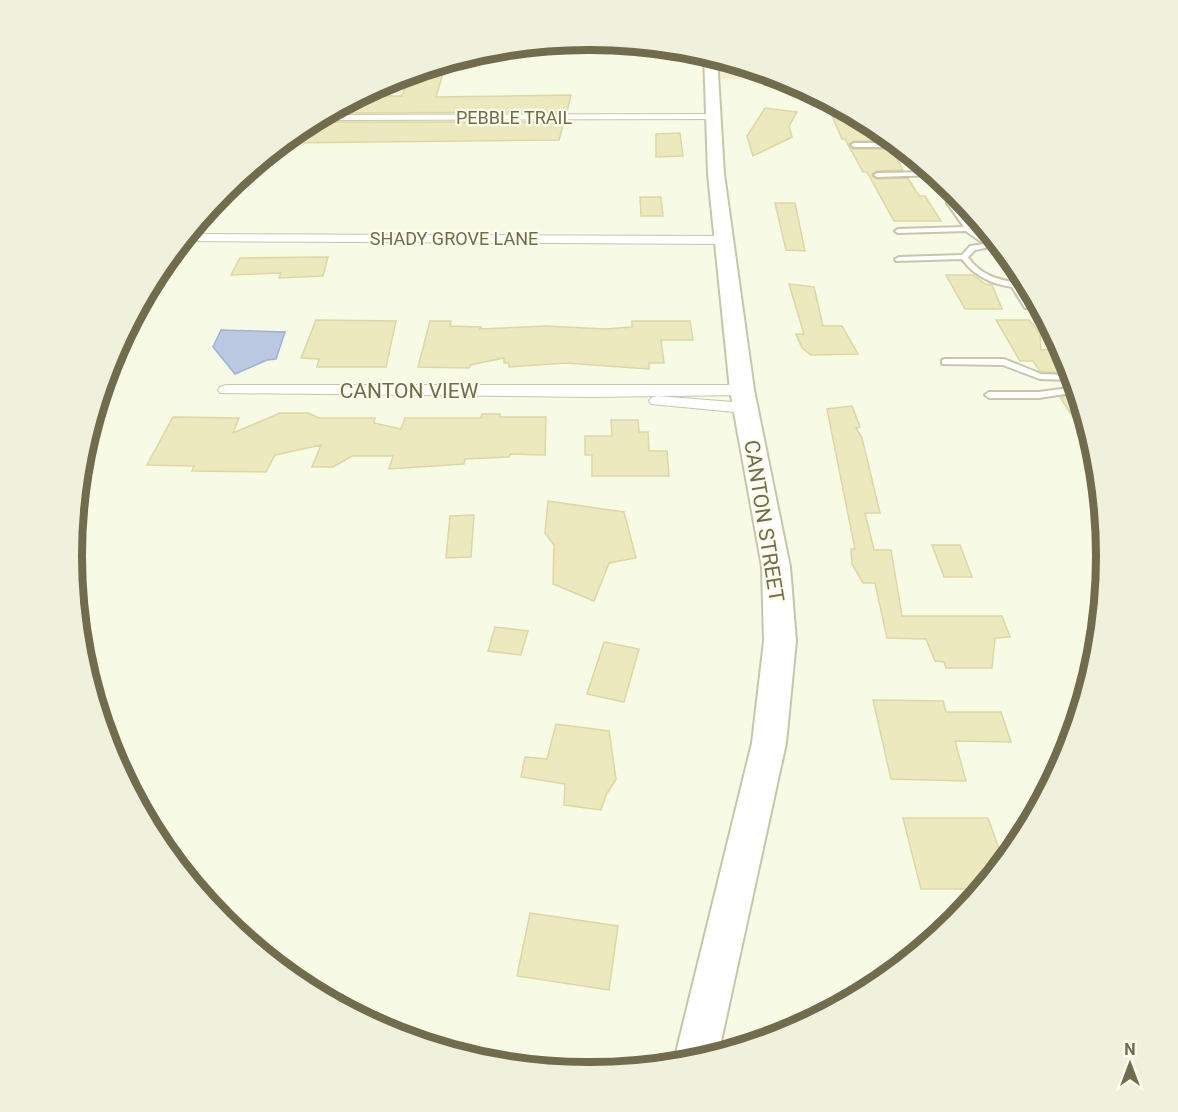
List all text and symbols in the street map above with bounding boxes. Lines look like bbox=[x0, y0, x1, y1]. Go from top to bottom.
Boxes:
street label: PEBBLE TRAIL bbox=[456, 107, 572, 128]
street label: SHADY GROVE LANE bbox=[370, 228, 538, 249]
street label: CANTON VIEW bbox=[340, 379, 479, 403]
street label: CANTON STREET bbox=[739, 438, 789, 604]
north arrow bbox=[1100, 1034, 1160, 1094]
text: N bbox=[1124, 1040, 1136, 1059]

